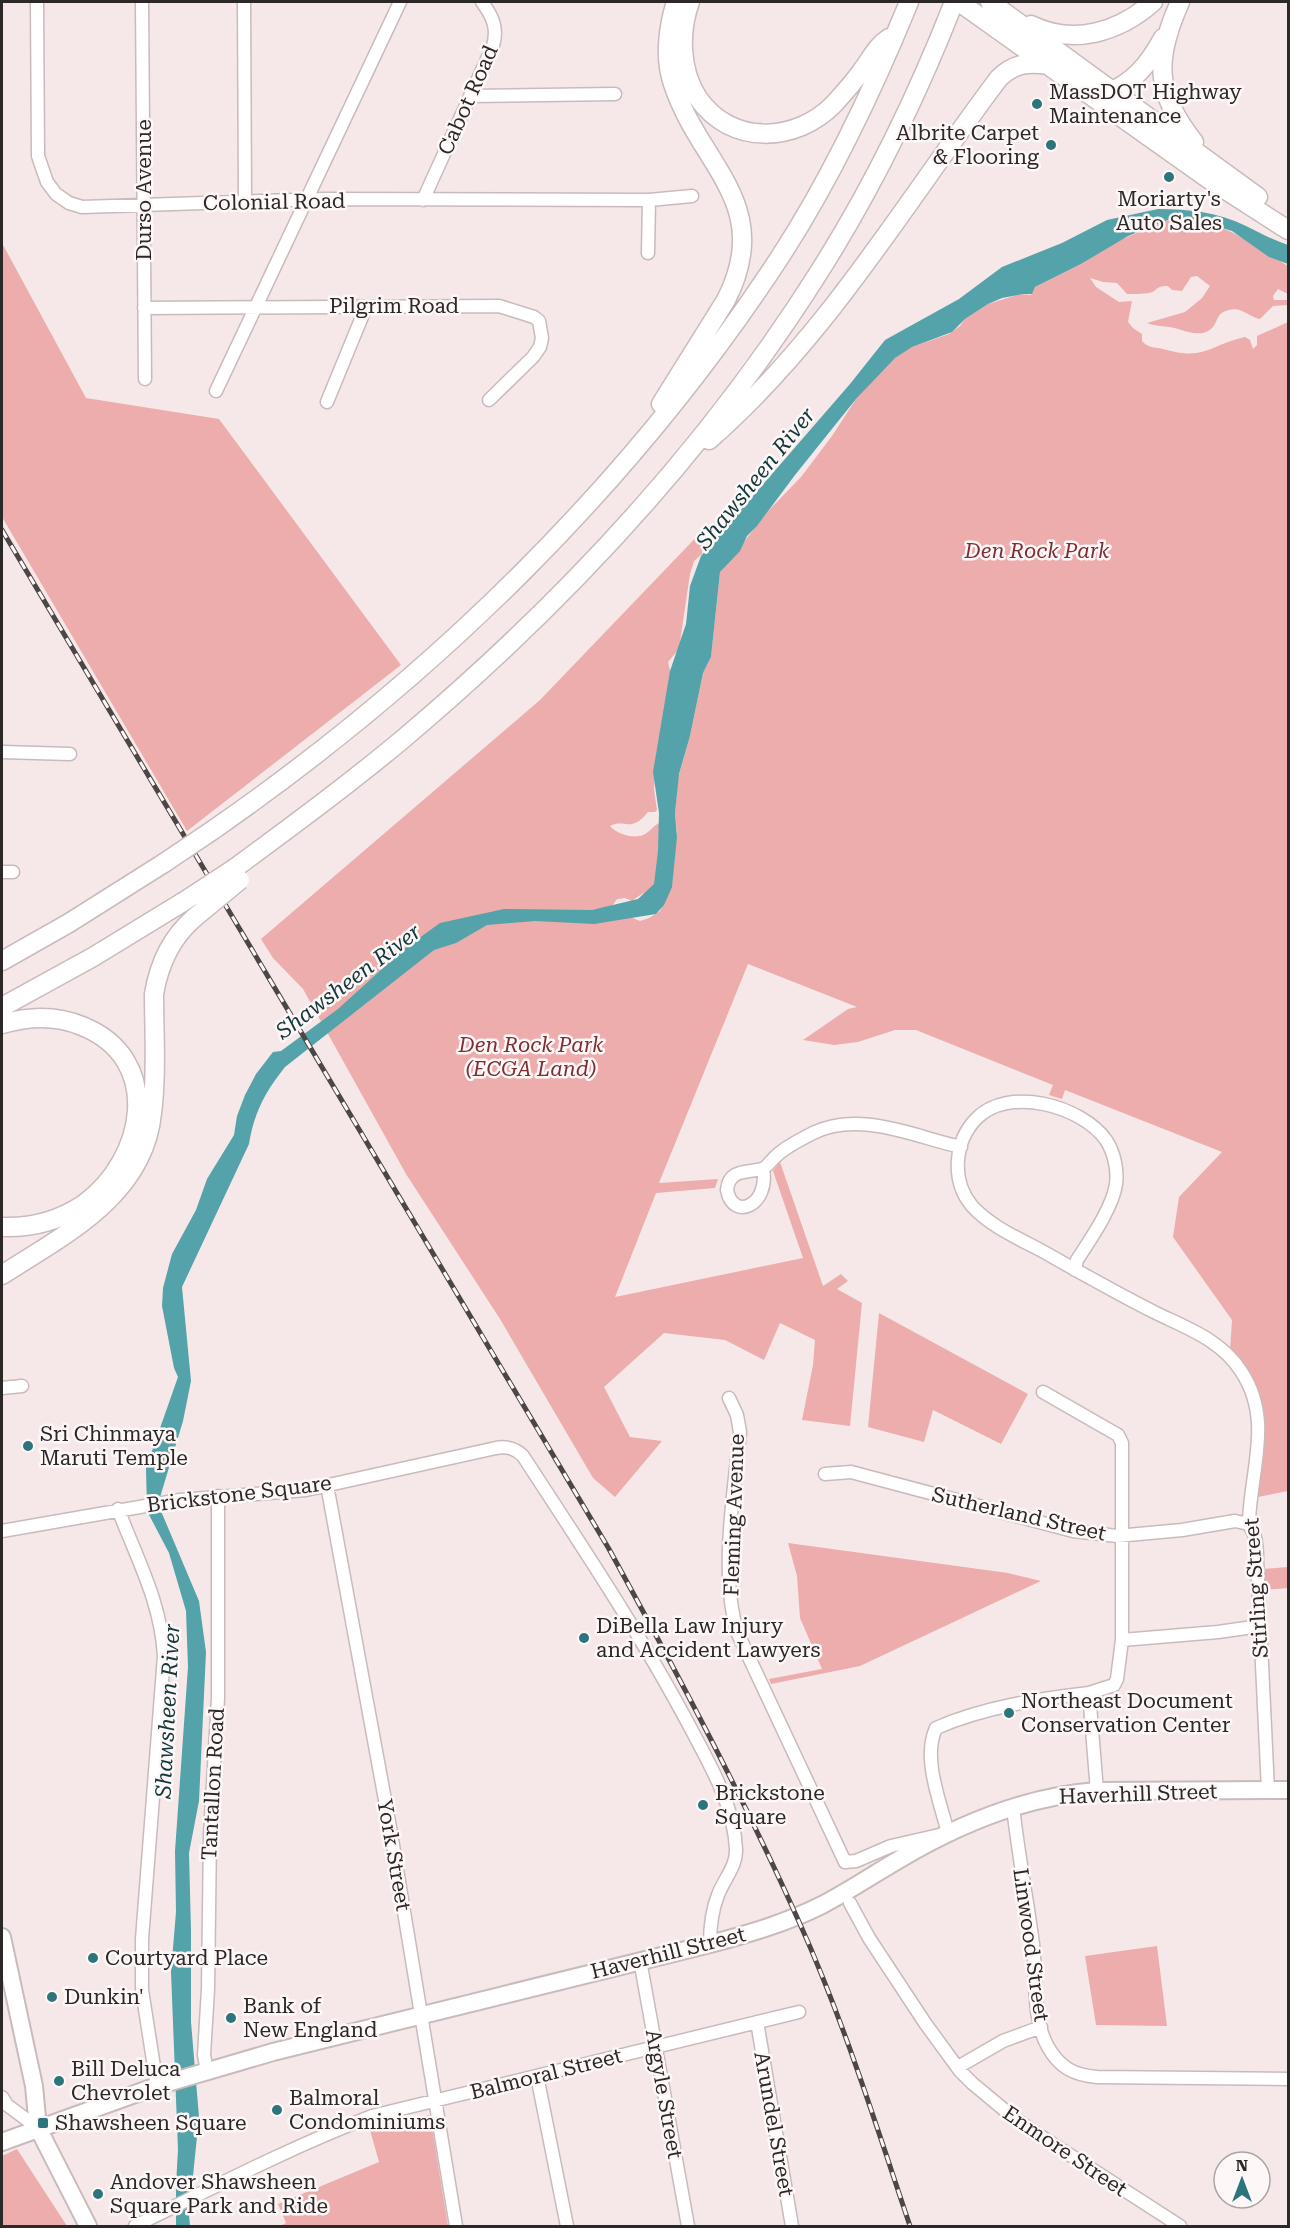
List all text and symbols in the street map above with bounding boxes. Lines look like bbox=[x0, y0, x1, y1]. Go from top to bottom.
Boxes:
street label: Cabot Road bbox=[433, 41, 503, 159]
place label: MassDOT Highway Maintenance bbox=[1049, 80, 1242, 128]
marker: MassDOT Highway Maintenance bbox=[1030, 97, 1044, 111]
street label: Durso Avenue bbox=[132, 119, 156, 261]
place label: Albrite Carpet & Flooring bbox=[896, 121, 1039, 169]
marker: Albrite Carpet & Flooring bbox=[1044, 138, 1058, 152]
marker: Moriarty's Auto Sales bbox=[1162, 170, 1176, 184]
place label: Moriarty's Auto Sales bbox=[1116, 187, 1222, 235]
street label: Colonial Road bbox=[203, 189, 346, 215]
street label: Pilgrim Road bbox=[329, 294, 460, 318]
water label: Shawsheen River bbox=[690, 402, 820, 555]
park label: Den Rock Park bbox=[964, 539, 1110, 563]
water label: Shawsheen River bbox=[270, 919, 426, 1045]
park label: Den Rock Park (ECGA Land) bbox=[458, 1033, 604, 1081]
place label: Sri Chinmaya Maruti Temple bbox=[40, 1422, 188, 1470]
street label: Fleming Avenue bbox=[719, 1433, 749, 1597]
marker: Sri Chinmaya Maruti Temple bbox=[21, 1439, 35, 1453]
street label: Brickstone Square bbox=[145, 1471, 333, 1517]
street label: Sutherland Street bbox=[929, 1482, 1109, 1546]
street label: Stirling Street bbox=[1239, 1517, 1273, 1659]
place label: DiBella Law Injury and Accident Lawyers bbox=[596, 1614, 820, 1662]
water label: Shawsheen River bbox=[150, 1623, 185, 1800]
marker: DiBella Law Injury and Accident Lawyers bbox=[577, 1631, 591, 1645]
place label: Northeast Document Conservation Center bbox=[1021, 1689, 1233, 1737]
street label: Tantallon Road bbox=[197, 1706, 229, 1861]
marker: Northeast Document Conservation Center bbox=[1002, 1706, 1016, 1720]
street label: Haverhill Street bbox=[1058, 1779, 1218, 1809]
place label: Brickstone Square bbox=[715, 1781, 825, 1829]
street label: York Street bbox=[372, 1797, 416, 1913]
marker: Brickstone Square bbox=[696, 1798, 710, 1812]
street label: Linwood Street bbox=[1008, 1867, 1054, 2023]
street label: Haverhill Street bbox=[588, 1922, 748, 1984]
place label: Courtyard Place bbox=[105, 1946, 268, 1970]
marker: Courtyard Place bbox=[86, 1951, 100, 1965]
place label: Dunkin' bbox=[64, 1985, 144, 2009]
marker: Dunkin' bbox=[45, 1990, 59, 2004]
place label: Bank of New England bbox=[243, 1994, 378, 2042]
marker: Bank of New England bbox=[224, 2011, 238, 2025]
street label: Argyle Street bbox=[641, 2027, 687, 2161]
street label: Balmoral Street bbox=[468, 2043, 625, 2104]
street label: Arundel Street bbox=[749, 2050, 799, 2199]
place label: Bill Deluca Chevrolet bbox=[71, 2057, 181, 2105]
marker: Bill Deluca Chevrolet bbox=[52, 2074, 66, 2088]
place label: Balmoral Condominiums bbox=[289, 2086, 445, 2134]
street label: Enmore Street bbox=[998, 2101, 1132, 2201]
marker: Balmoral Condominiums bbox=[270, 2103, 284, 2117]
place label: Shawsheen Square bbox=[55, 2111, 247, 2135]
marker: Shawsheen Square bbox=[36, 2116, 50, 2130]
north arrow bbox=[1212, 2150, 1272, 2210]
text: N bbox=[1236, 2156, 1248, 2175]
place label: Andover Shawsheen Square Park and Ride bbox=[110, 2170, 328, 2218]
marker: Andover Shawsheen Square Park and Ride bbox=[91, 2187, 105, 2201]

